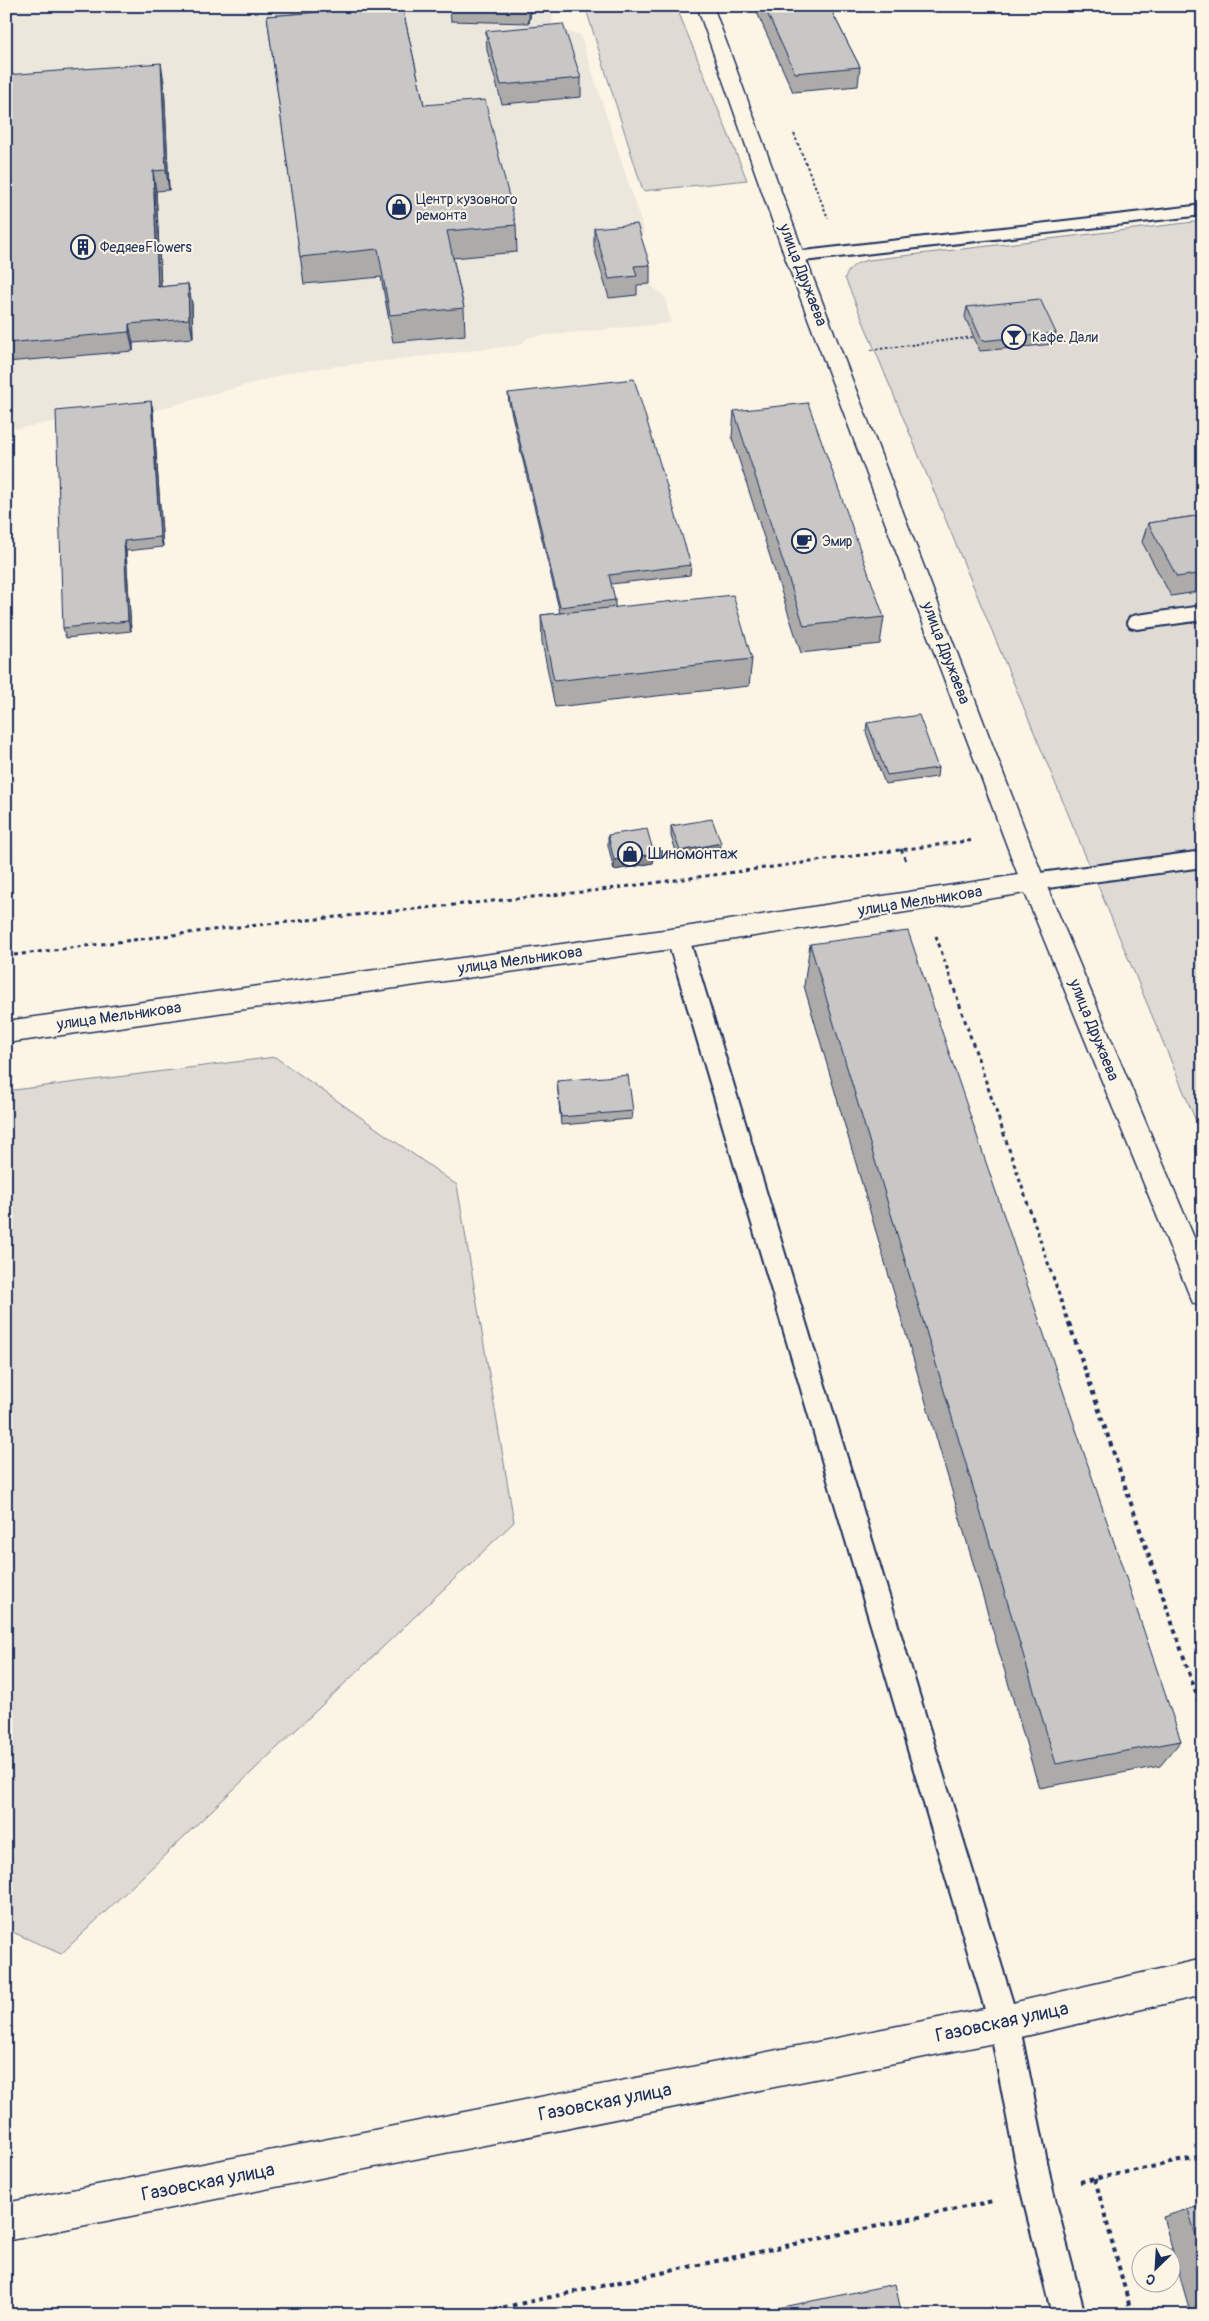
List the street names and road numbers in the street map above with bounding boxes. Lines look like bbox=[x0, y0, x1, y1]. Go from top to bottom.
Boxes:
street label: улица Дружаева bbox=[774, 220, 832, 329]
street label: улица Дружаева bbox=[917, 598, 975, 707]
street label: улица Мельникова bbox=[855, 881, 984, 921]
street label: улица Мельникова bbox=[455, 941, 584, 979]
street label: улица Дружаева bbox=[1064, 975, 1124, 1084]
street label: улица Мельникова bbox=[54, 997, 183, 1035]
street label: Газовская улица bbox=[933, 1996, 1071, 2048]
street label: Газовская улица bbox=[536, 2077, 674, 2127]
street label: Газовская улица bbox=[139, 2157, 277, 2207]

